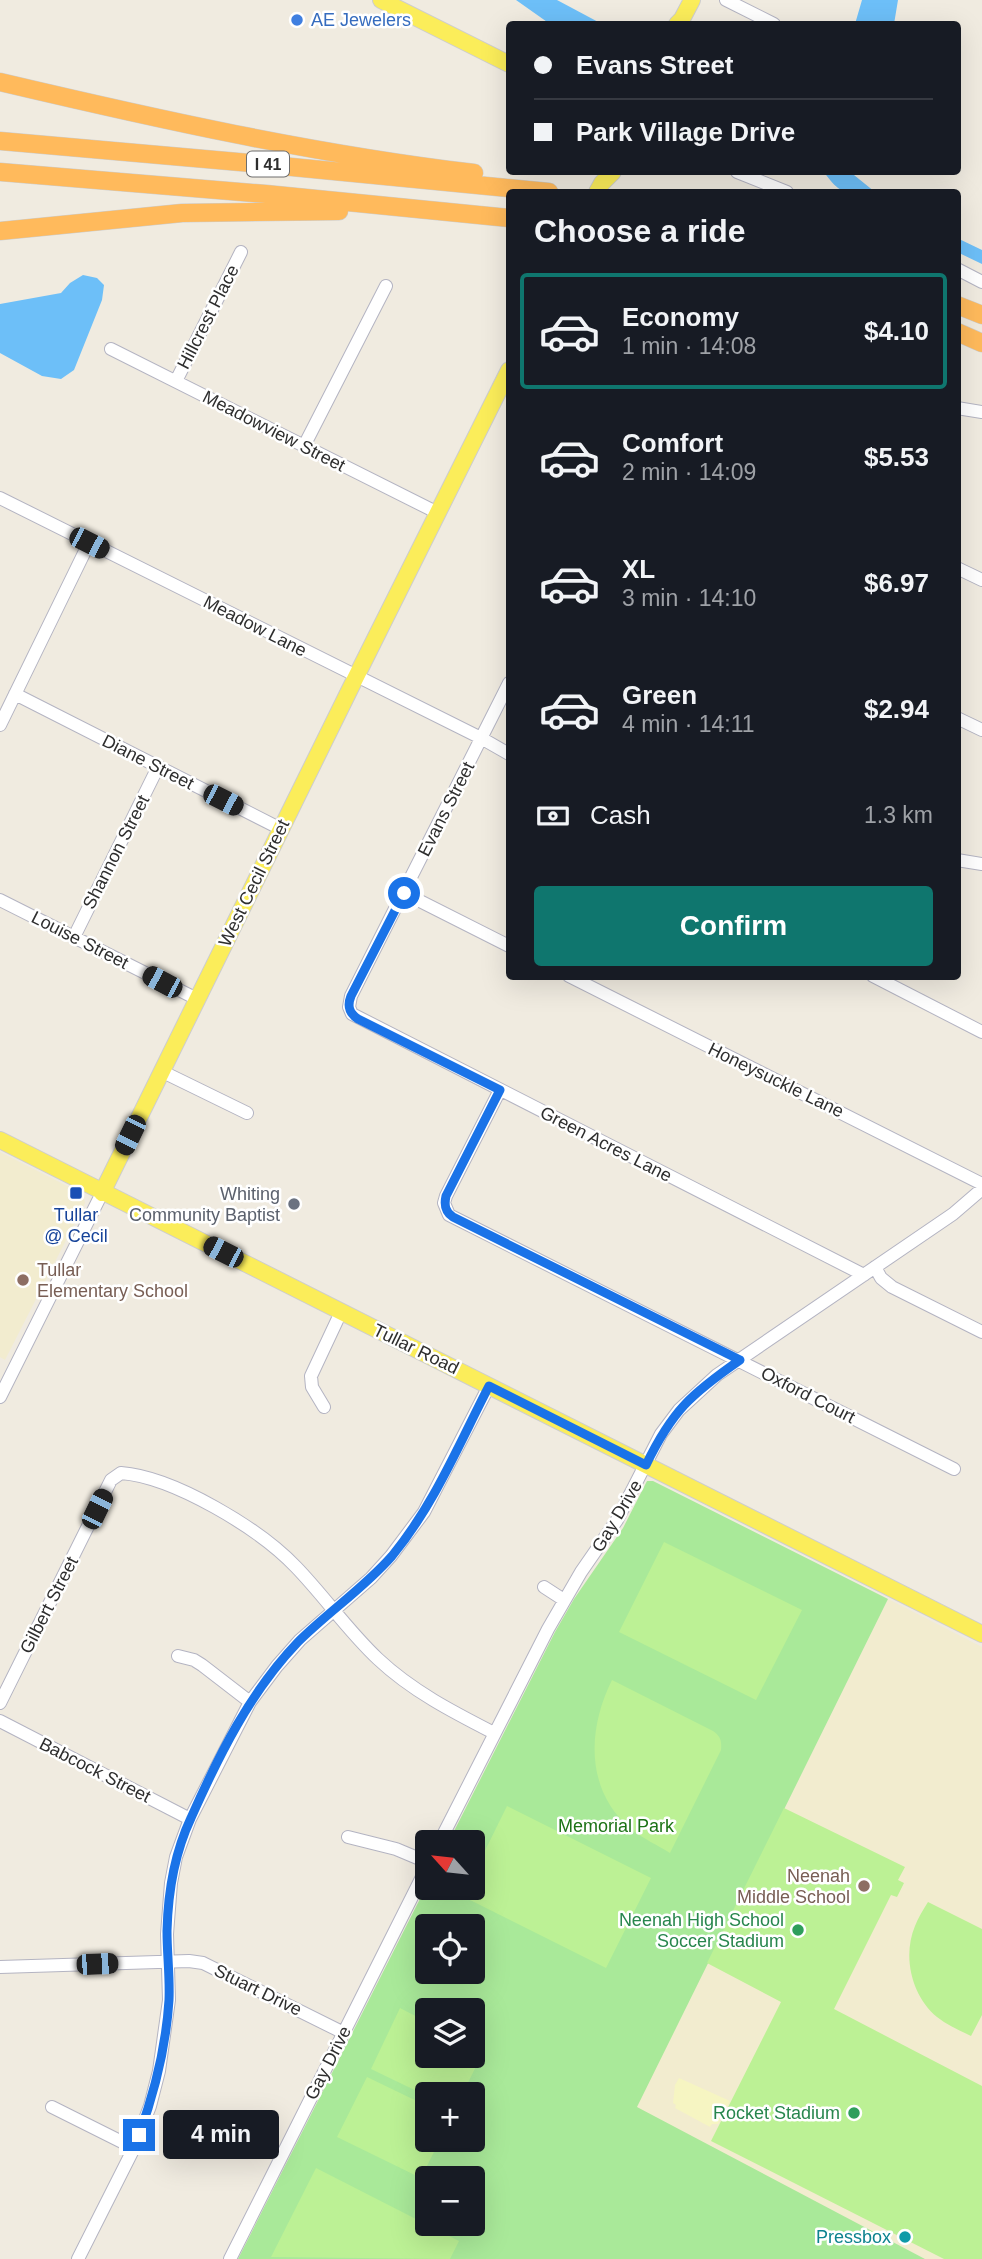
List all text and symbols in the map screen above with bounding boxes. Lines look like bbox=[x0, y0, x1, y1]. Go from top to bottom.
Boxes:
place label: AE Jewelers bbox=[311, 10, 411, 30]
marker: AE Jewelers bbox=[289, 12, 305, 28]
text: Evans Street bbox=[576, 50, 734, 80]
text: Park Village Drive bbox=[576, 117, 795, 147]
road number: I 41 bbox=[247, 152, 289, 176]
text: Choose a ride bbox=[534, 213, 746, 249]
street label: Hillcrest Place bbox=[173, 262, 243, 372]
icon: car bbox=[538, 300, 601, 363]
text: Economy bbox=[622, 302, 739, 332]
text: $4.10 bbox=[864, 316, 929, 346]
text: 1 min · 14:08 bbox=[622, 333, 756, 359]
street label: Meadowview Street bbox=[199, 386, 349, 476]
icon: car bbox=[538, 426, 601, 489]
text: Comfort bbox=[622, 428, 723, 458]
text: $5.53 bbox=[864, 442, 929, 472]
text: 2 min · 14:09 bbox=[622, 459, 756, 485]
car bbox=[66, 524, 113, 562]
icon: car bbox=[538, 552, 601, 615]
text: XL bbox=[622, 554, 655, 584]
text: $6.97 bbox=[864, 568, 929, 598]
text: 3 min · 14:10 bbox=[622, 585, 756, 611]
street label: Meadow Lane bbox=[200, 591, 310, 661]
icon: car bbox=[538, 678, 601, 741]
text: Green bbox=[622, 680, 697, 710]
text: $2.94 bbox=[864, 694, 929, 724]
text: 4 min · 14:11 bbox=[622, 711, 755, 737]
street label: Diane Street bbox=[99, 730, 197, 794]
street label: Evans Street bbox=[414, 759, 478, 859]
car bbox=[200, 781, 247, 819]
street label: Shannon Street bbox=[79, 792, 153, 912]
icon: cash bbox=[534, 797, 572, 835]
text: Cash bbox=[590, 800, 651, 830]
text: 1.3 km bbox=[864, 802, 933, 828]
street label: West Cecil Street bbox=[215, 816, 293, 950]
route start bbox=[388, 877, 420, 909]
button: Confirm bbox=[534, 886, 933, 966]
street label: Louise Street bbox=[28, 907, 132, 973]
car bbox=[139, 963, 186, 1001]
street label: Honeysuckle Lane bbox=[705, 1039, 847, 1121]
street label: Green Acres Lane bbox=[537, 1102, 675, 1186]
car bbox=[112, 1112, 149, 1158]
place label: Whiting Community Baptist bbox=[129, 1184, 280, 1225]
marker: Tullar @ Cecil bbox=[68, 1185, 84, 1201]
marker: Whiting Community Baptist bbox=[286, 1196, 302, 1212]
place label: Tullar @ Cecil bbox=[44, 1205, 108, 1246]
car bbox=[200, 1233, 247, 1271]
place label: Tullar Elementary School bbox=[37, 1260, 188, 1301]
marker: Tullar Elementary School bbox=[15, 1272, 31, 1288]
street label: Tullar Road bbox=[370, 1320, 462, 1378]
street label: Oxford Court bbox=[758, 1363, 858, 1427]
street label: Gay Drive bbox=[588, 1477, 646, 1555]
car bbox=[79, 1486, 116, 1532]
street label: Gilbert Street bbox=[16, 1553, 82, 1657]
street label: Babcock Street bbox=[36, 1733, 154, 1807]
park label: Memorial Park bbox=[558, 1816, 675, 1836]
north arrow bbox=[415, 1830, 485, 1900]
map controls bbox=[415, 1830, 485, 2236]
place label: Neenah Middle School bbox=[737, 1866, 850, 1907]
marker: Neenah Middle School bbox=[856, 1878, 872, 1894]
place label: Neenah High School Soccer Stadium bbox=[619, 1910, 784, 1951]
button: locate bbox=[415, 1914, 485, 1984]
marker: Neenah High School Soccer Stadium bbox=[790, 1922, 806, 1938]
car bbox=[76, 1953, 119, 1975]
street label: Stuart Drive bbox=[211, 1960, 305, 2020]
button: layers bbox=[415, 1998, 485, 2068]
street label: Gay Drive bbox=[301, 2023, 355, 2103]
button: + bbox=[415, 2082, 485, 2152]
place label: Rocket Stadium bbox=[713, 2103, 840, 2123]
marker: Rocket Stadium bbox=[846, 2105, 862, 2121]
callout: 4 min bbox=[164, 2110, 279, 2160]
route end bbox=[123, 2119, 155, 2151]
text: 4 min bbox=[191, 2121, 251, 2147]
button: − bbox=[415, 2166, 485, 2236]
place label: Pressbox bbox=[816, 2227, 891, 2247]
marker: Pressbox bbox=[897, 2229, 913, 2245]

